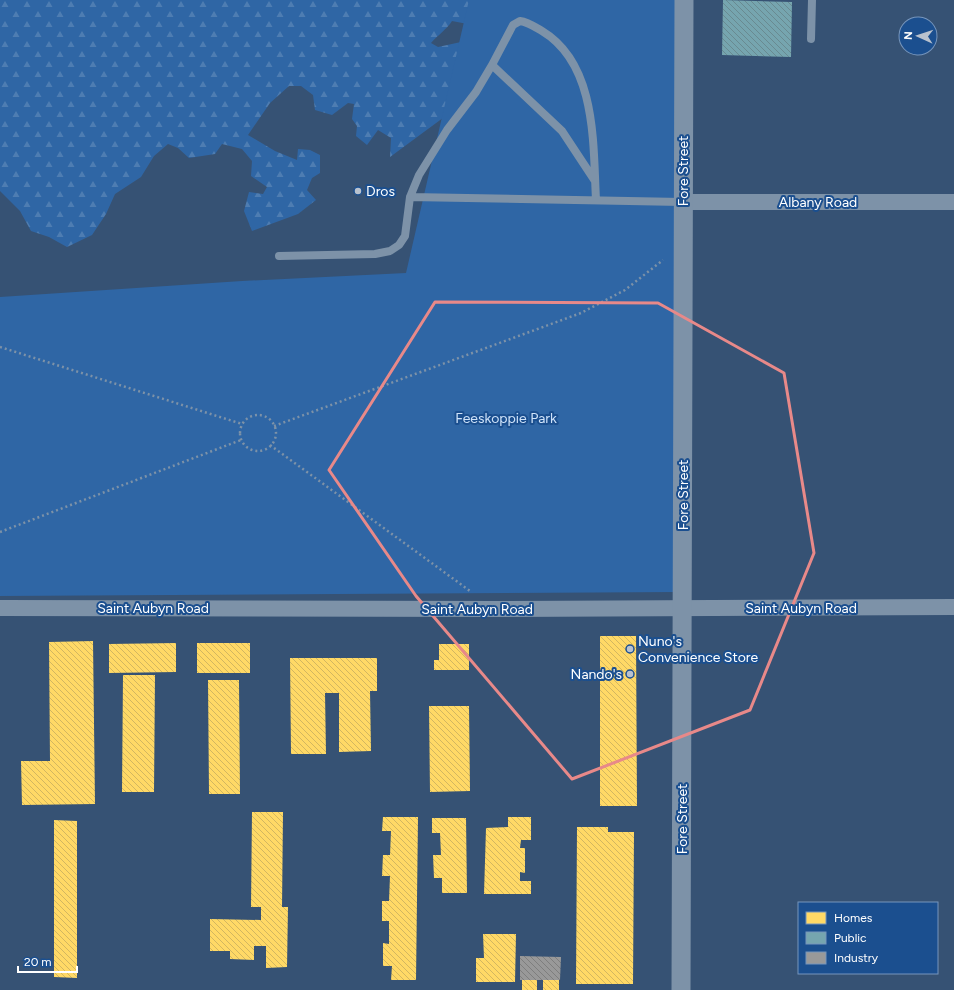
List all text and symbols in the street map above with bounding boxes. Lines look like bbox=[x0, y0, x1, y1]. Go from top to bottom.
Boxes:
north arrow bbox=[898, 16, 938, 56]
text: N bbox=[902, 31, 915, 40]
street label: Fore Street bbox=[675, 136, 692, 206]
place label: Dros bbox=[366, 183, 395, 200]
marker: Dros bbox=[353, 186, 363, 196]
street label: Albany Road bbox=[779, 194, 857, 211]
park label: Feeskoppie Park bbox=[455, 410, 557, 427]
street label: Fore Street bbox=[675, 460, 692, 530]
street label: Saint Aubyn Road bbox=[97, 600, 209, 617]
street label: Saint Aubyn Road bbox=[745, 600, 857, 617]
street label: Saint Aubyn Road bbox=[421, 601, 533, 618]
place label: Nuno's Convenience Store bbox=[638, 633, 759, 666]
marker: Nuno's Convenience Store bbox=[625, 644, 635, 654]
place label: Nando's bbox=[571, 666, 622, 683]
marker: Nando's bbox=[625, 669, 635, 679]
street label: Fore Street bbox=[674, 784, 691, 854]
legend bbox=[798, 902, 938, 974]
text: Homes bbox=[834, 911, 873, 925]
text: Public bbox=[834, 931, 867, 945]
scale bar bbox=[18, 948, 77, 974]
text: Industry bbox=[834, 951, 879, 965]
text: 20 m bbox=[24, 955, 52, 969]

